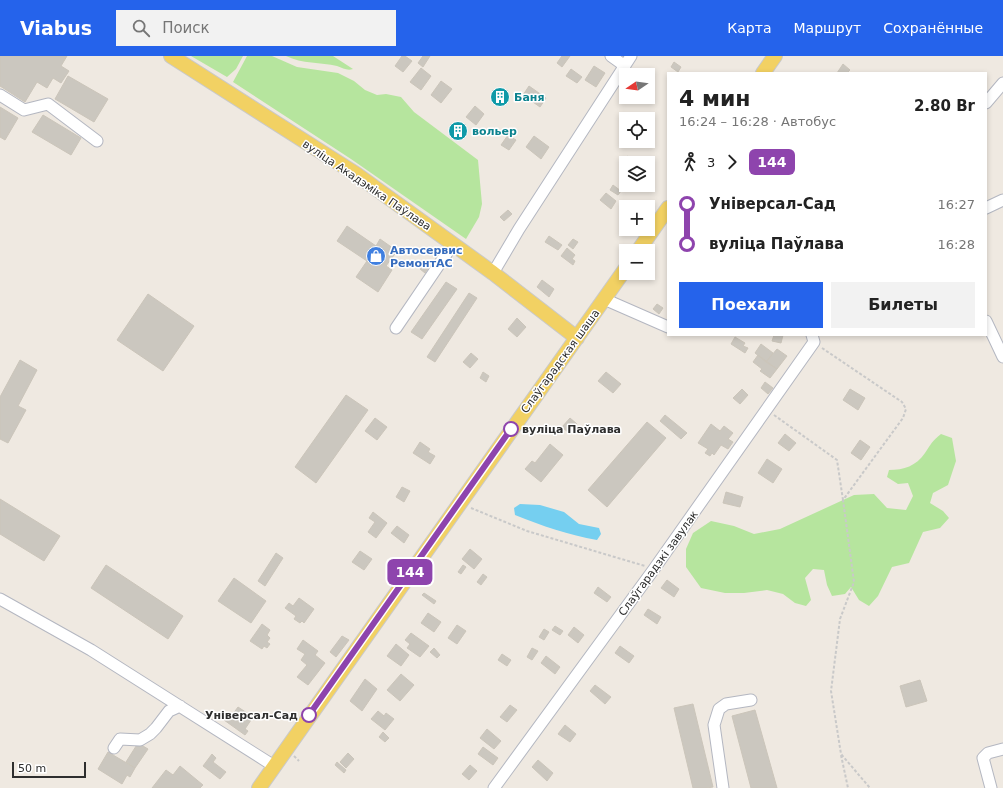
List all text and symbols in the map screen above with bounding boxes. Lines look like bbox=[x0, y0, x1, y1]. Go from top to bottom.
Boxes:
search box bbox=[116, 10, 396, 46]
text: Viabus bbox=[20, 17, 92, 39]
icon: search bbox=[130, 17, 152, 39]
text: Поиск bbox=[162, 19, 210, 37]
text: Карта bbox=[727, 20, 771, 36]
text: Маршрут bbox=[793, 20, 861, 36]
text: Сохранённые bbox=[883, 20, 983, 36]
north arrow bbox=[619, 68, 655, 104]
map controls bbox=[619, 68, 655, 280]
building icon: Баня bbox=[489, 86, 511, 108]
text: 4 мин bbox=[679, 86, 751, 111]
place label: Баня bbox=[514, 91, 544, 104]
text: 2.80 Br bbox=[914, 97, 975, 115]
button: locate bbox=[619, 112, 655, 148]
text: 16:24 – 16:28 · Автобус bbox=[679, 114, 836, 129]
building icon: вольер bbox=[447, 120, 469, 142]
place label: вольер bbox=[472, 125, 517, 138]
street label: вуліца Акадэміка Паўлава bbox=[300, 137, 433, 233]
icon: walk bbox=[679, 151, 701, 173]
icon: forward bbox=[721, 151, 743, 173]
text: 144 bbox=[757, 154, 787, 170]
text: 3 bbox=[707, 155, 715, 170]
button: layers bbox=[619, 156, 655, 192]
text: Універсал-Сад bbox=[709, 195, 836, 213]
text: 16:27 bbox=[938, 197, 975, 212]
button: + bbox=[619, 200, 655, 236]
text: вуліца Паўлава bbox=[709, 235, 844, 253]
text: 16:28 bbox=[938, 237, 975, 252]
place label: Автосервис РемонтАС bbox=[390, 244, 462, 270]
button: − bbox=[619, 244, 655, 280]
shop icon: Автосервис РемонтАС bbox=[365, 245, 387, 267]
button: Поехали bbox=[679, 282, 823, 328]
button: Билеты bbox=[831, 282, 975, 328]
street label: Слаўгарадская шаша bbox=[518, 307, 602, 416]
marker: вуліца Паўлава bbox=[503, 421, 519, 437]
place label: вуліца Паўлава bbox=[522, 423, 621, 436]
street label: Слаўгарадзкі завулак bbox=[616, 508, 701, 618]
line badge: 144 bbox=[387, 559, 433, 585]
text: 144 bbox=[395, 564, 425, 580]
marker: Універсал-Сад bbox=[301, 707, 317, 723]
place label: Універсал-Сад bbox=[205, 709, 298, 722]
scale bar bbox=[12, 760, 86, 779]
text: 50 m bbox=[18, 762, 46, 775]

